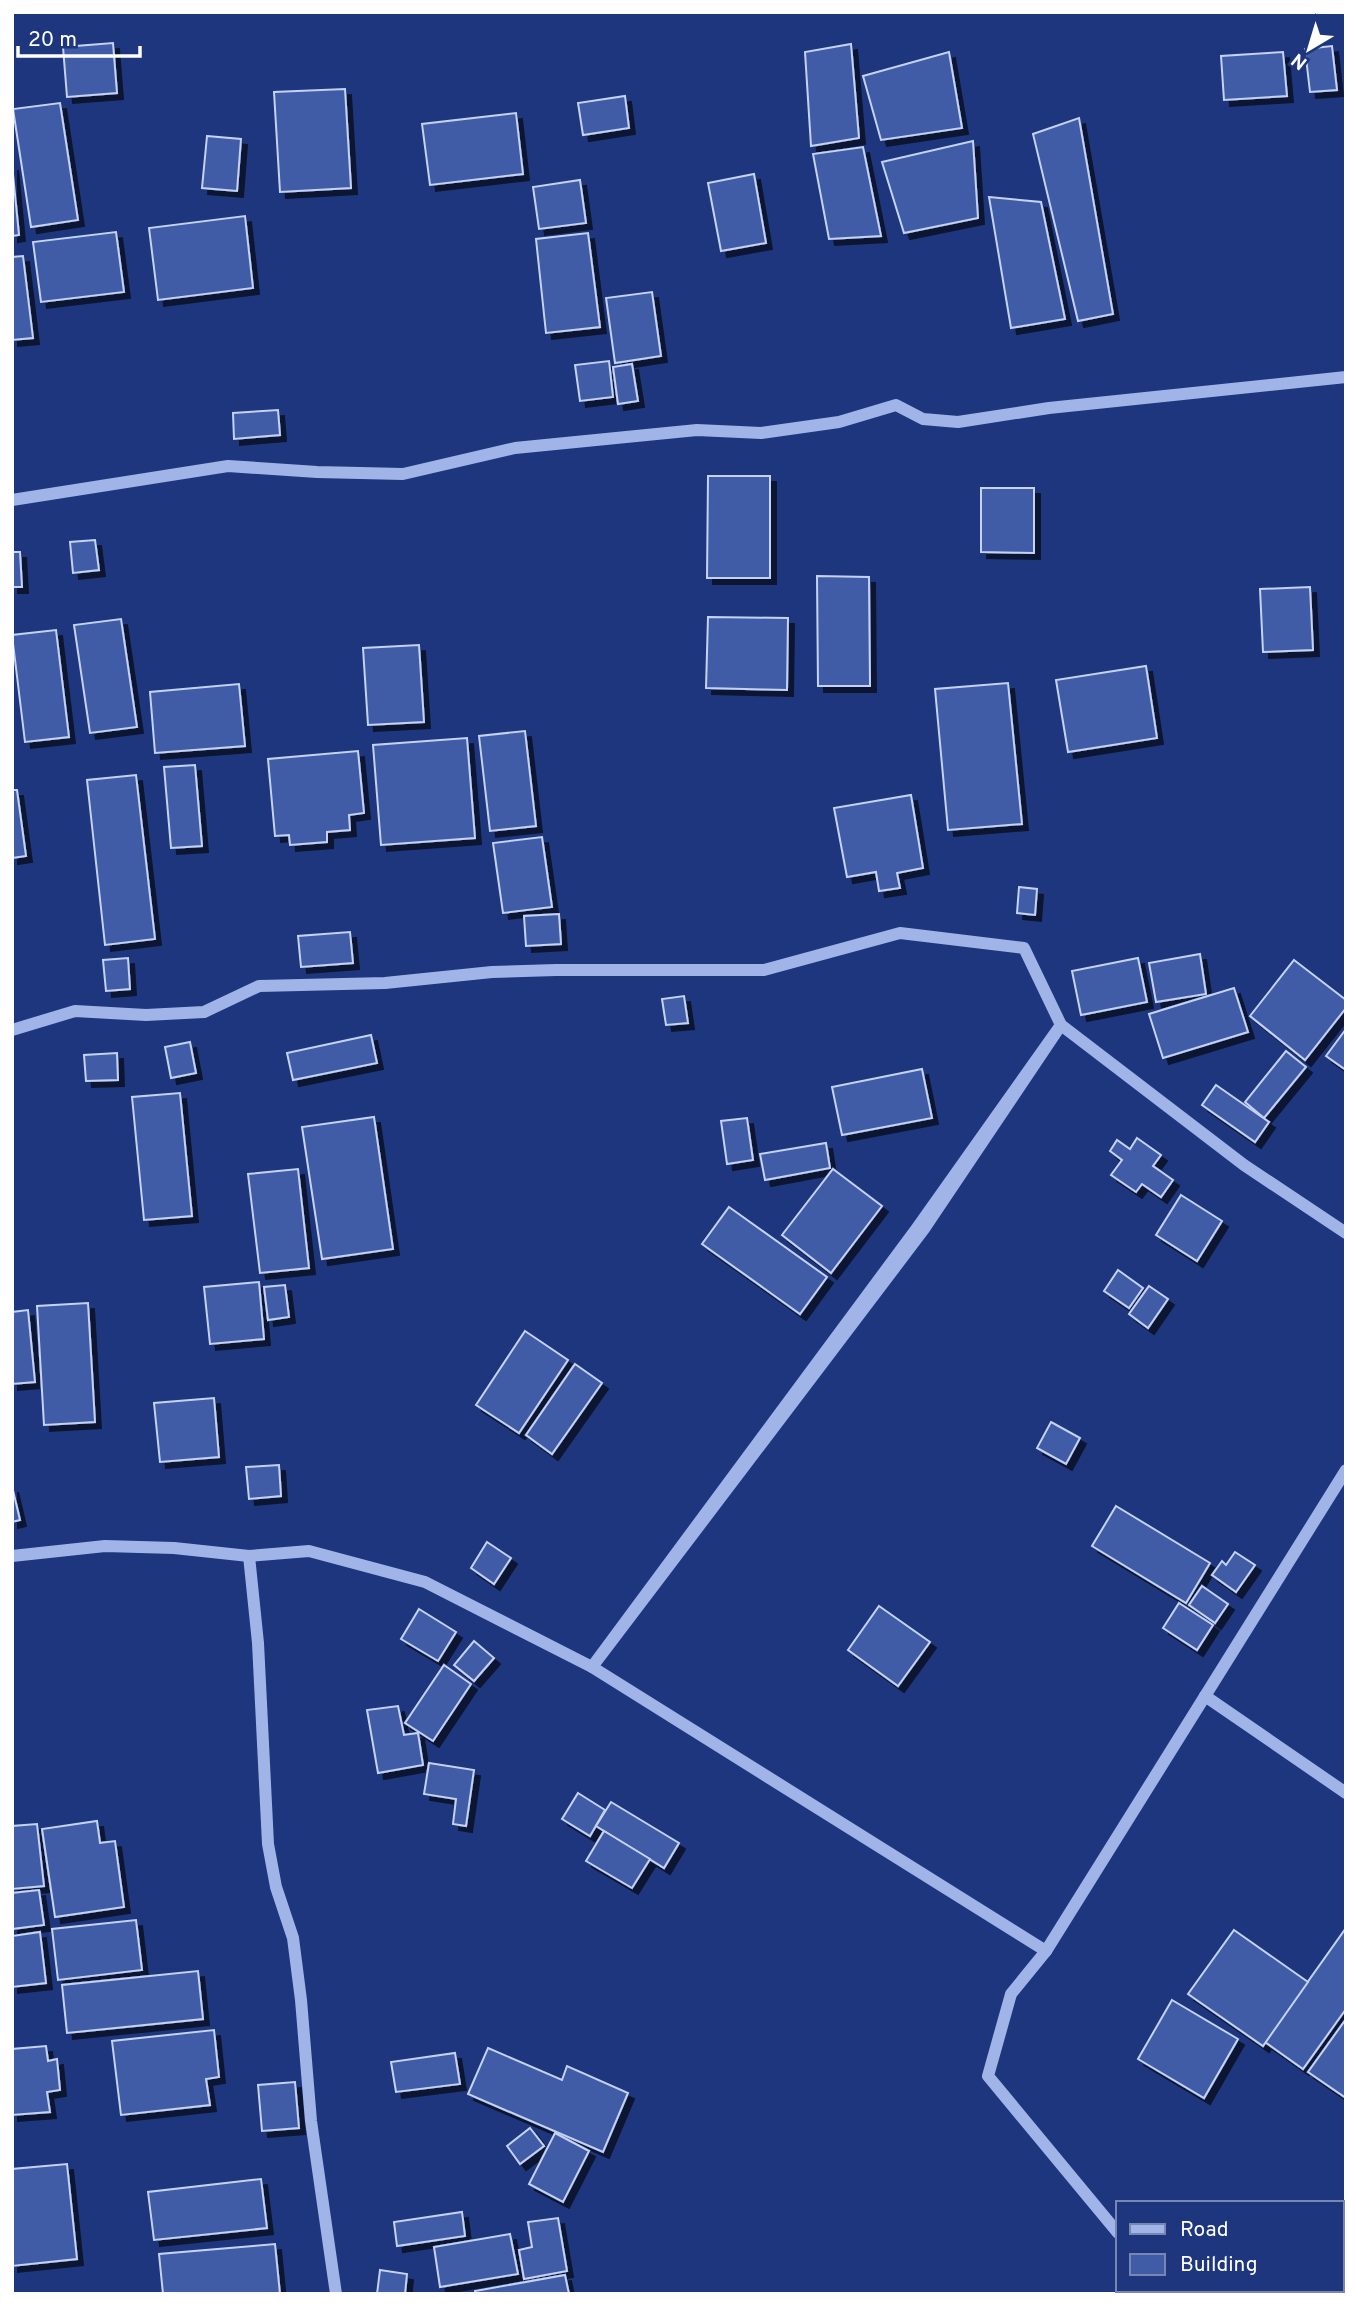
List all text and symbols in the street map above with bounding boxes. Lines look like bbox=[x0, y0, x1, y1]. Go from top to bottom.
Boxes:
scale bar bbox=[18, 14, 140, 58]
north arrow bbox=[1274, 14, 1344, 84]
text: 20 m bbox=[28, 27, 77, 54]
text: N bbox=[1287, 47, 1313, 74]
legend bbox=[1116, 2201, 1344, 2292]
text: Road bbox=[1180, 2217, 1229, 2244]
text: Building bbox=[1180, 2252, 1258, 2279]

